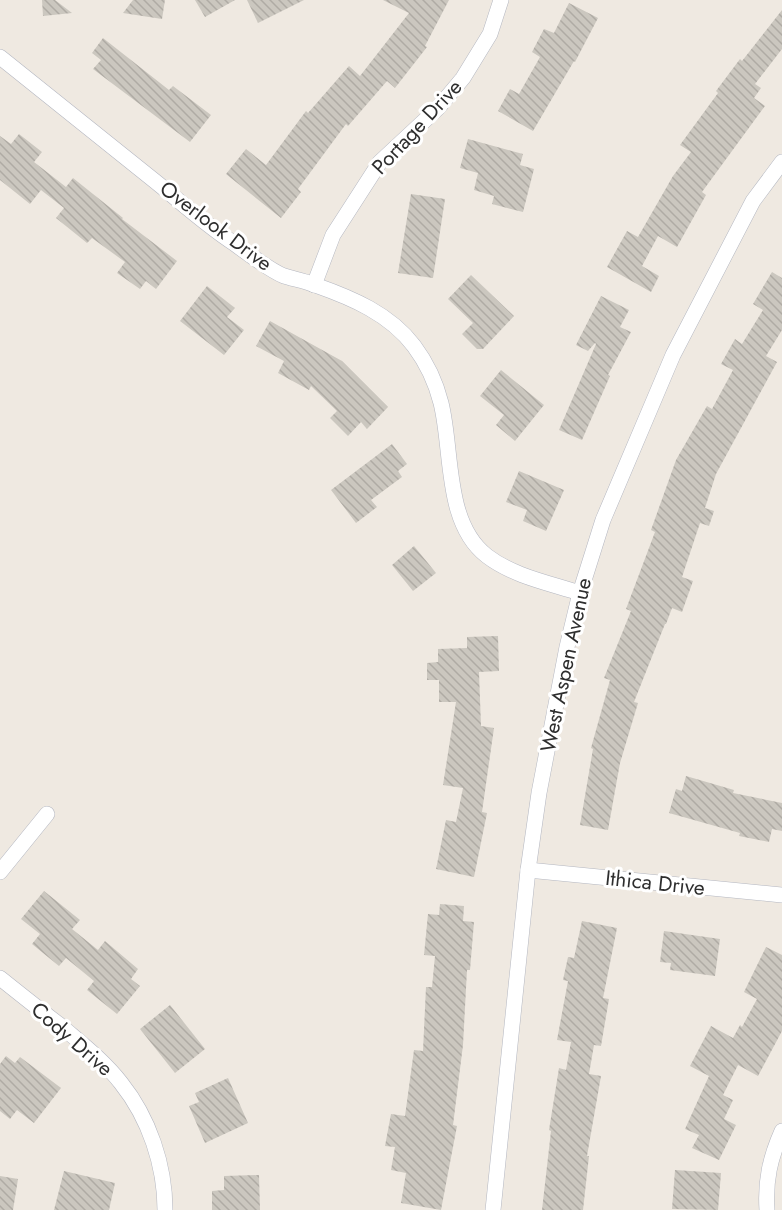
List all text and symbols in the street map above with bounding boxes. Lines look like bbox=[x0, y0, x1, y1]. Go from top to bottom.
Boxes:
street label: Portage Drive bbox=[365, 73, 469, 181]
street label: Overlook Drive bbox=[154, 174, 279, 278]
street label: West Aspen Avenue bbox=[533, 575, 599, 755]
street label: Ithica Drive bbox=[604, 863, 706, 903]
street label: Cody Drive bbox=[24, 995, 120, 1083]

